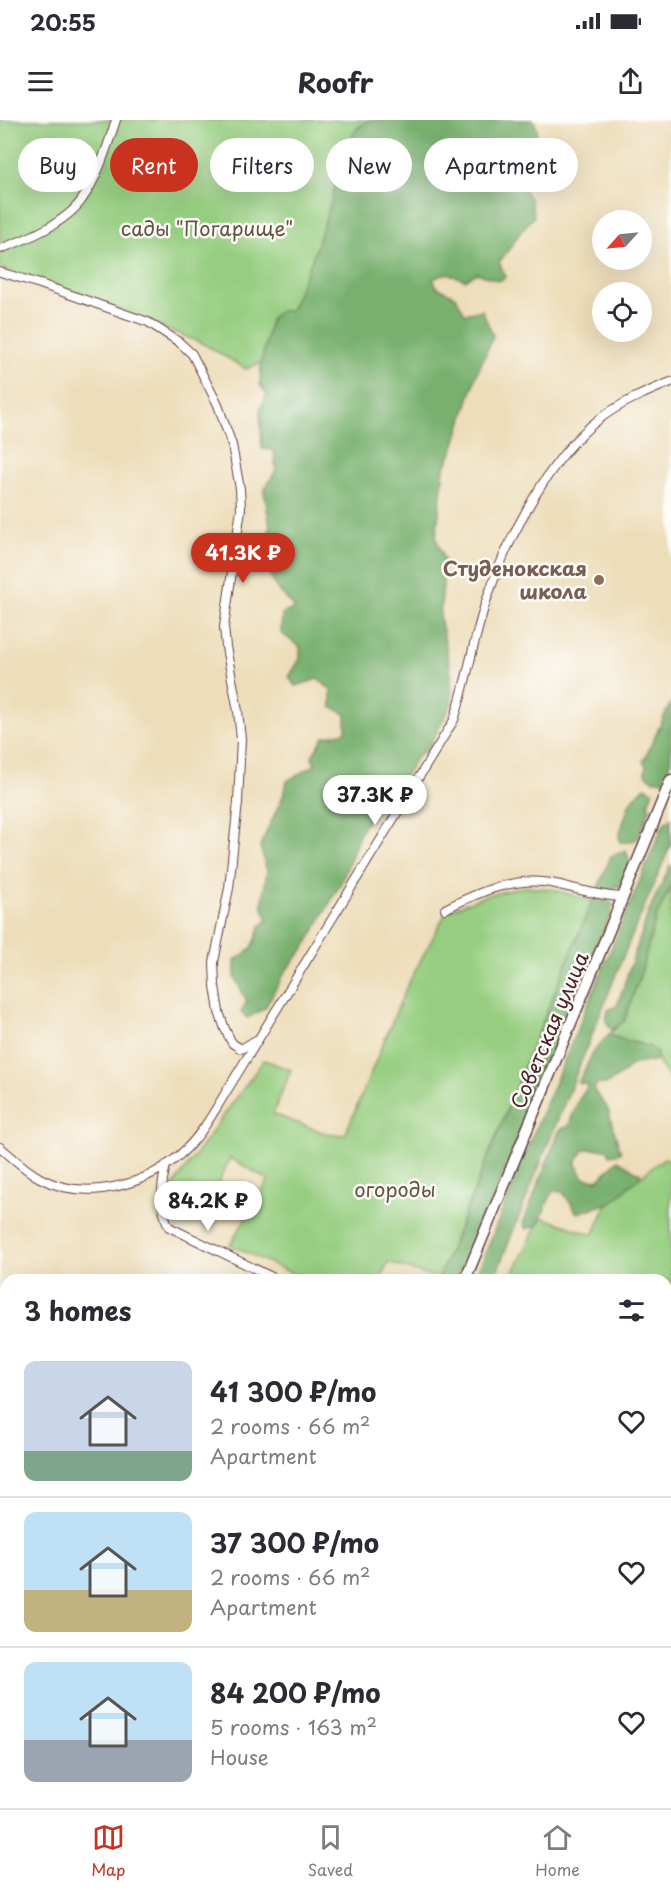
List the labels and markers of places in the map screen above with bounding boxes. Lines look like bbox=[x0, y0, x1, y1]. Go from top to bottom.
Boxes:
pin: 41.3K ₽ bbox=[188, 533, 298, 584]
place label: Студенокская школа bbox=[443, 553, 587, 606]
marker: Студенокская школа bbox=[592, 573, 606, 587]
pin: 37.3K ₽ bbox=[320, 775, 430, 826]
pin: 84.2K ₽ bbox=[153, 1181, 263, 1232]

